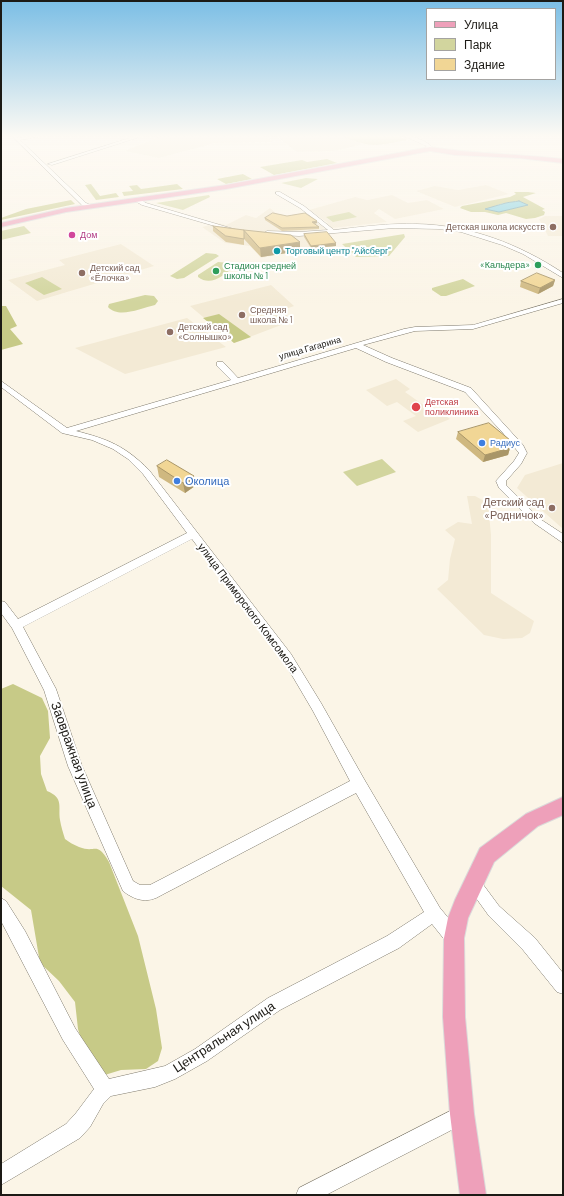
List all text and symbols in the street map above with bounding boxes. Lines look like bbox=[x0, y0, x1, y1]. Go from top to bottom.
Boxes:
legend bbox=[426, 8, 556, 80]
text: Улица bbox=[464, 17, 498, 31]
text: Парк bbox=[464, 37, 491, 51]
text: Здание bbox=[464, 57, 505, 71]
place label: Детская школа искусств bbox=[446, 222, 545, 232]
marker: Детская школа искусств bbox=[548, 222, 558, 232]
marker: Дом bbox=[67, 230, 77, 240]
place label: Дом bbox=[80, 230, 97, 240]
marker: Торговый центр "Айсберг" bbox=[272, 246, 282, 256]
place label: Торговый центр "Айсберг" bbox=[285, 246, 391, 256]
place label: «Кальдера» bbox=[480, 260, 530, 270]
marker: «Кальдера» bbox=[533, 260, 543, 270]
place label: Стадион средней школы № 1 bbox=[224, 261, 296, 282]
place label: Детский сад «Ёлочка» bbox=[90, 263, 140, 284]
marker: Стадион средней школы № 1 bbox=[211, 266, 221, 276]
marker: Детский сад «Ёлочка» bbox=[77, 268, 87, 278]
place label: Средняя школа № 1 bbox=[250, 305, 293, 326]
marker: Средняя школа № 1 bbox=[237, 310, 247, 320]
place label: Детский сад «Солнышко» bbox=[178, 322, 232, 343]
marker: Детский сад «Солнышко» bbox=[165, 327, 175, 337]
street label: улица Гагарина bbox=[278, 334, 342, 362]
place label: Детская поликлиника bbox=[425, 397, 478, 418]
marker: Детская поликлиника bbox=[410, 401, 422, 413]
marker: Радиус bbox=[477, 438, 487, 448]
place label: Радиус bbox=[490, 438, 520, 448]
place label: Околица bbox=[185, 474, 229, 488]
marker: Околица bbox=[172, 476, 182, 486]
place label: Детский сад «Родничок» bbox=[483, 495, 544, 521]
marker: Детский сад «Родничок» bbox=[547, 503, 557, 513]
street label: улица Приморского Комсомола bbox=[195, 541, 301, 675]
street label: Заовражная улица bbox=[47, 700, 101, 810]
street label: Центральная улица bbox=[170, 998, 278, 1076]

